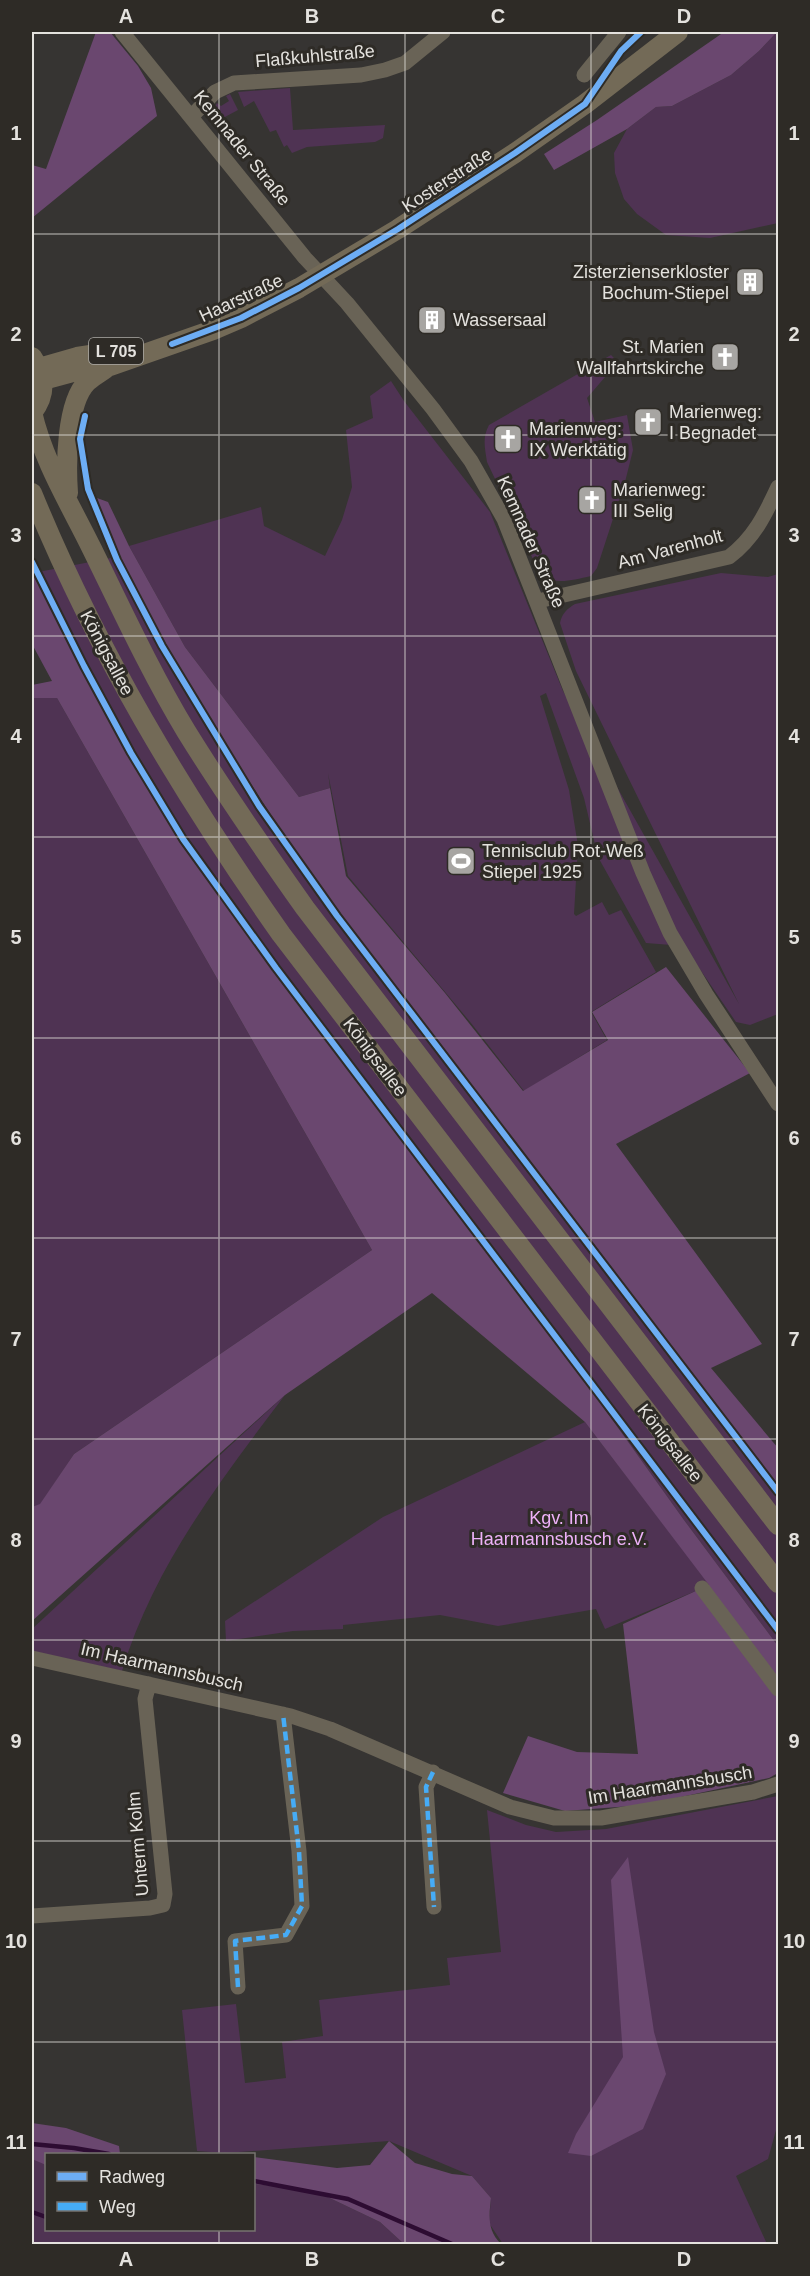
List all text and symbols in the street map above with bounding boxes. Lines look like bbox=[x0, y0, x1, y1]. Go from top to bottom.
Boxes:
text: A bbox=[119, 5, 133, 27]
text: B bbox=[305, 5, 319, 27]
text: C bbox=[491, 5, 505, 27]
text: D bbox=[677, 5, 691, 27]
street label: Flaßkuhlstraße bbox=[254, 41, 376, 71]
street label: Kemnader Straße bbox=[190, 86, 294, 210]
text: 1 bbox=[10, 122, 22, 144]
text: 1 bbox=[788, 122, 800, 144]
street label: Kosterstraße bbox=[398, 144, 496, 216]
place label: Zisterzienserkloster Bochum-Stiepel bbox=[573, 262, 729, 303]
building icon: Zisterzienserkloster Bochum-Stiepel bbox=[734, 266, 766, 298]
street label: Haarstraße bbox=[196, 270, 286, 326]
building icon: Wassersaal bbox=[416, 304, 448, 336]
place label: Wassersaal bbox=[453, 310, 546, 330]
text: 2 bbox=[10, 323, 22, 345]
text: 2 bbox=[788, 323, 800, 345]
place label: St. Marien Wallfahrtskirche bbox=[577, 337, 704, 378]
road number: L 705 bbox=[89, 338, 143, 364]
church icon: St. Marien Wallfahrtskirche bbox=[709, 341, 741, 373]
place label: Marienweg: I Begnadet bbox=[669, 402, 762, 443]
church icon: Marienweg: I Begnadet bbox=[632, 406, 664, 438]
place label: Marienweg: IX Werktätig bbox=[529, 419, 627, 460]
church icon: Marienweg: IX Werktätig bbox=[492, 423, 524, 455]
street label: Kemnader Straße bbox=[493, 473, 569, 611]
place label: Marienweg: III Selig bbox=[613, 480, 706, 521]
church icon: Marienweg: III Selig bbox=[576, 484, 608, 516]
text: 3 bbox=[10, 524, 22, 546]
text: 3 bbox=[788, 524, 800, 546]
street label: Am Varenholt bbox=[615, 525, 725, 573]
street label: Königsallee bbox=[76, 607, 138, 699]
text: 4 bbox=[10, 725, 22, 747]
text: 4 bbox=[788, 725, 800, 747]
place label: Tennisclub Rot-Weß Stiepel 1925 bbox=[482, 841, 644, 882]
sports icon: Tennisclub Rot-Weß Stiepel 1925 bbox=[445, 845, 477, 877]
text: 5 bbox=[10, 926, 22, 948]
text: 5 bbox=[788, 926, 800, 948]
street label: Königsallee bbox=[339, 1014, 411, 1100]
text: 6 bbox=[10, 1127, 22, 1149]
text: 6 bbox=[788, 1127, 800, 1149]
text: 7 bbox=[10, 1328, 22, 1350]
text: 7 bbox=[788, 1328, 800, 1350]
street label: Königsallee bbox=[633, 1400, 707, 1486]
park label: Kgv. Im Haarmannsbusch e.V. bbox=[471, 1508, 647, 1549]
text: 8 bbox=[10, 1529, 22, 1551]
text: 8 bbox=[788, 1529, 800, 1551]
street label: Im Haarmannsbusch bbox=[79, 1639, 245, 1695]
text: 9 bbox=[10, 1730, 22, 1752]
text: 9 bbox=[788, 1730, 800, 1752]
street label: Im Haarmannsbusch bbox=[586, 1762, 754, 1808]
street label: Unterm Kolm bbox=[123, 1791, 153, 1897]
text: 10 bbox=[5, 1930, 27, 1952]
text: 10 bbox=[783, 1930, 805, 1952]
text: 11 bbox=[5, 2131, 27, 2153]
text: 11 bbox=[783, 2131, 805, 2153]
legend bbox=[45, 2153, 255, 2231]
text: Radweg bbox=[99, 2167, 165, 2187]
text: Weg bbox=[99, 2197, 136, 2217]
text: A bbox=[119, 2248, 133, 2270]
text: B bbox=[305, 2248, 319, 2270]
text: C bbox=[491, 2248, 505, 2270]
text: D bbox=[677, 2248, 691, 2270]

